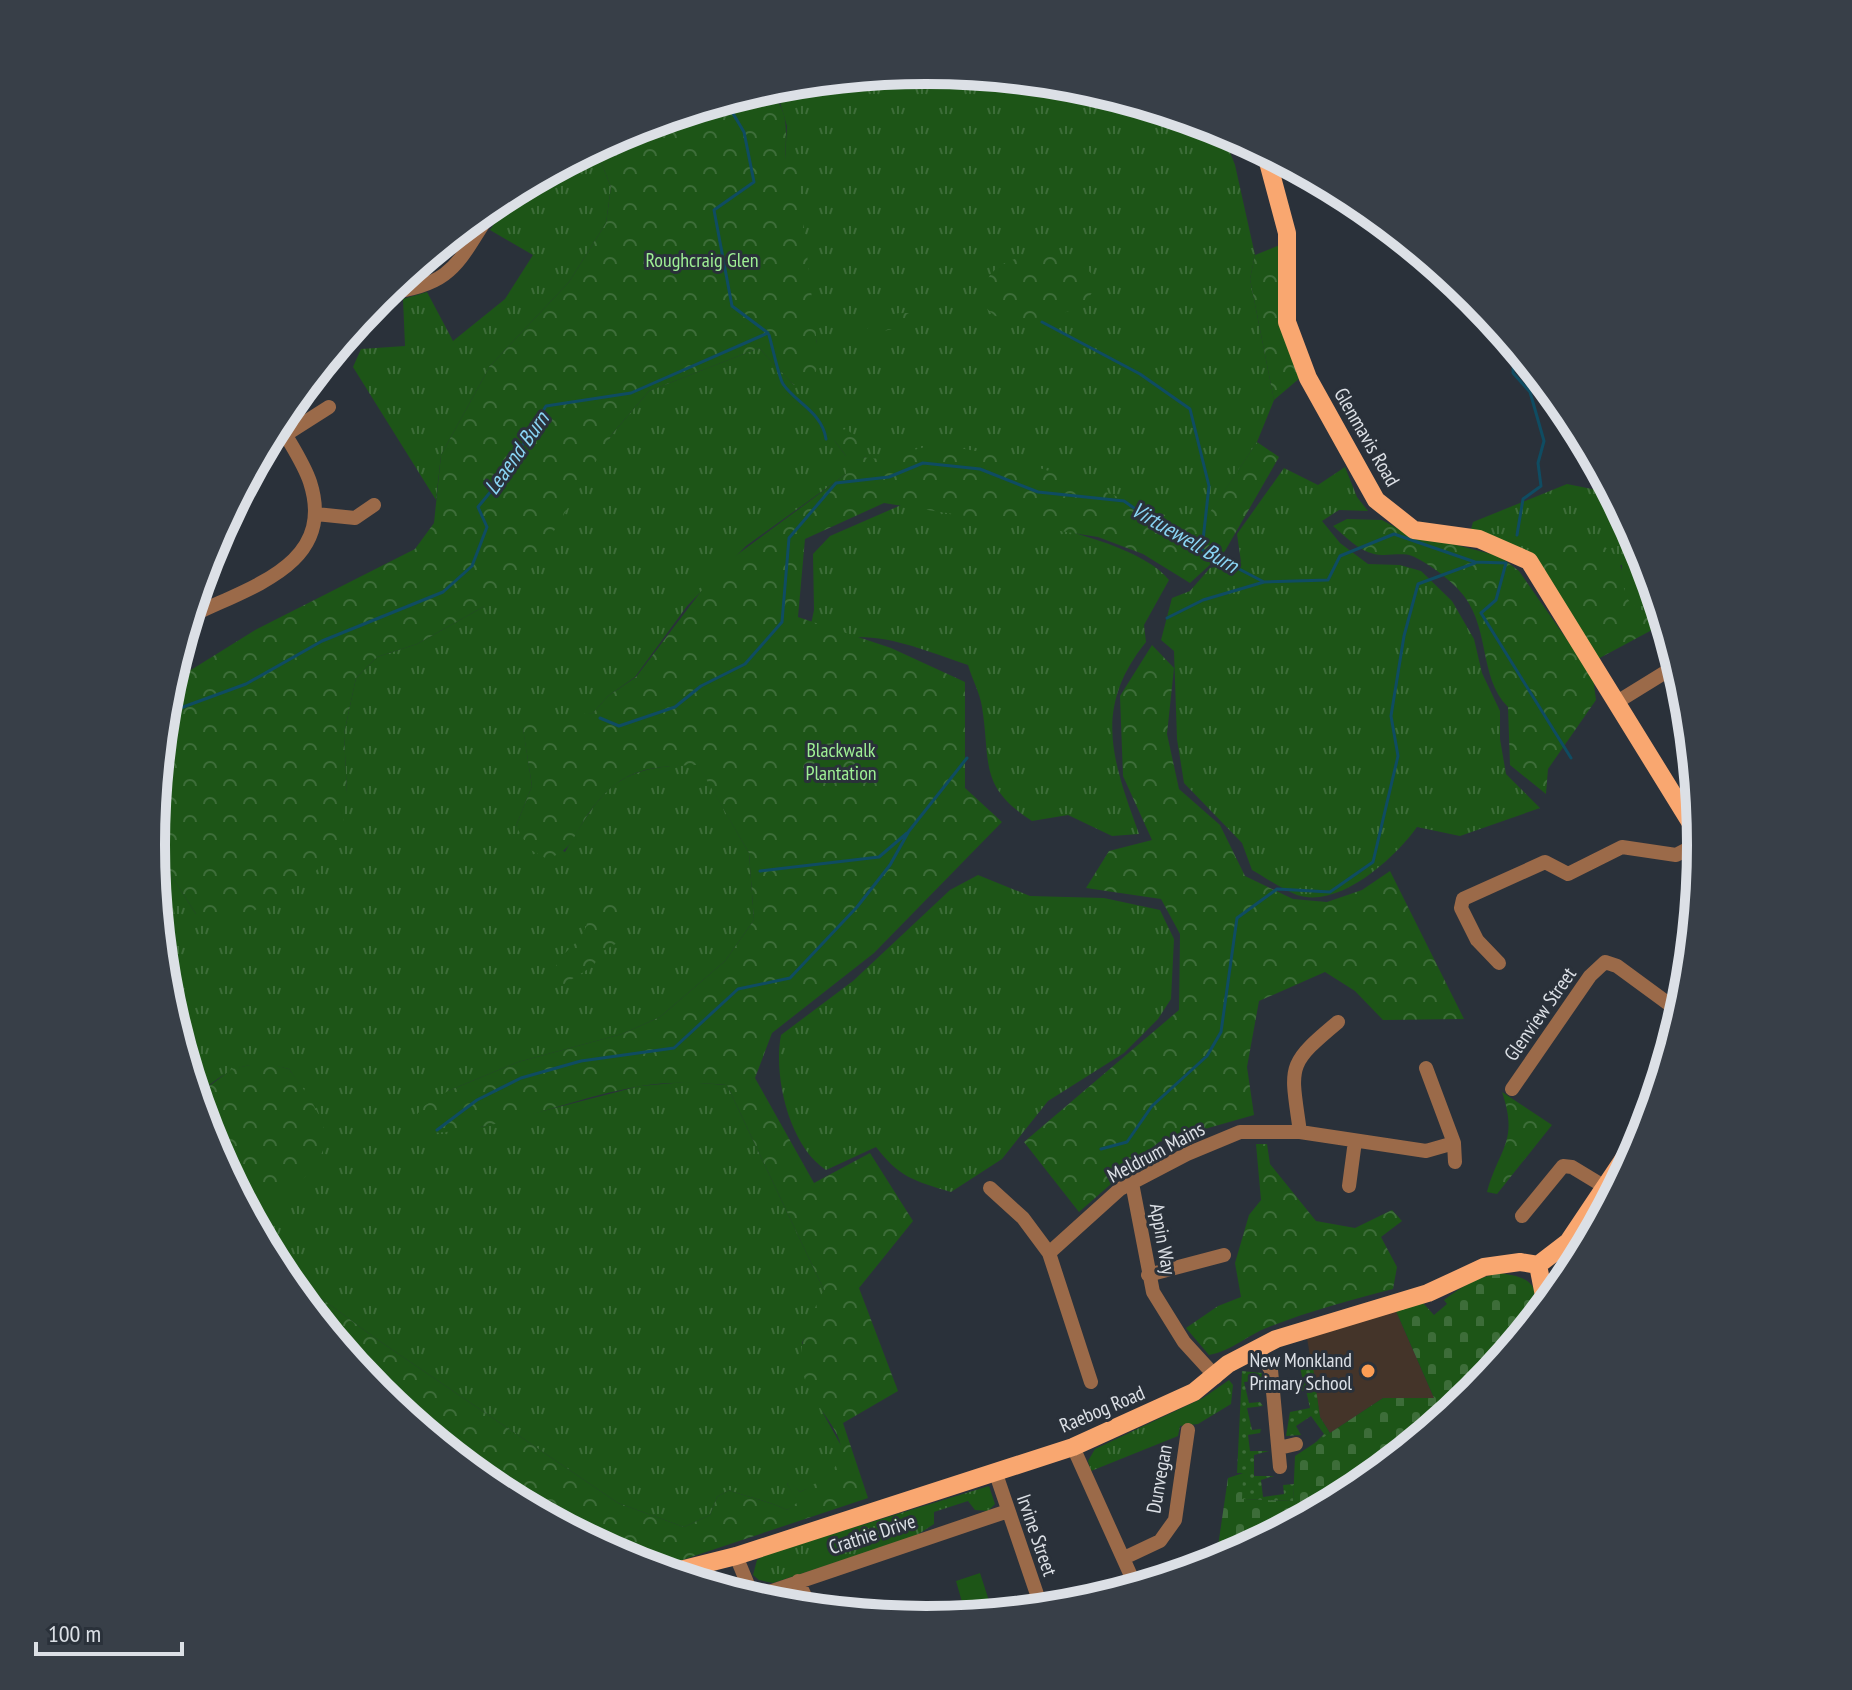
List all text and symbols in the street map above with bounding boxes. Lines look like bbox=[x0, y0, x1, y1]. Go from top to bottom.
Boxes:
park label: Roughcraig Glen bbox=[646, 247, 758, 273]
street label: Glenmavis Road bbox=[1328, 383, 1406, 491]
water label: Leaend Burn bbox=[477, 405, 555, 500]
water label: Virtuewell Burn bbox=[1127, 495, 1244, 579]
park label: Blackwalk Plantation bbox=[805, 737, 877, 786]
street label: Glenview Street bbox=[1498, 962, 1582, 1066]
street label: Meldrum Mains bbox=[1103, 1115, 1209, 1188]
street label: Appin Way bbox=[1144, 1201, 1182, 1277]
place label: New Monkland Primary School bbox=[1249, 1347, 1352, 1396]
marker: New Monkland Primary School bbox=[1359, 1362, 1377, 1380]
street label: Raebog Road bbox=[1055, 1379, 1149, 1439]
street label: Dunvegan bbox=[1140, 1443, 1178, 1515]
street label: Irvine Street bbox=[1011, 1491, 1063, 1580]
street label: Crathie Drive bbox=[825, 1508, 919, 1560]
scale bar bbox=[36, 1606, 182, 1656]
text: 100 m bbox=[48, 1618, 101, 1649]

